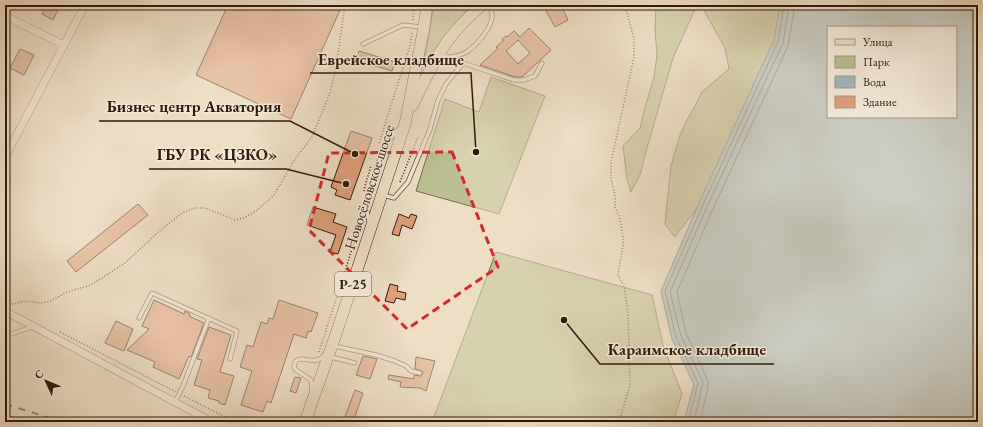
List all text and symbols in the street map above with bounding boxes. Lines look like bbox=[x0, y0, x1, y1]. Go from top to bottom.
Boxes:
legend bbox=[827, 26, 957, 118]
text: Улица bbox=[862, 34, 893, 50]
callout: Еврейское кладбище bbox=[310, 45, 471, 73]
text: Еврейское кладбище bbox=[318, 49, 464, 70]
text: Парк bbox=[863, 54, 890, 70]
text: Вода bbox=[863, 74, 886, 90]
callout: Бизнес центр Акватория bbox=[99, 93, 290, 121]
text: Здание bbox=[863, 94, 897, 110]
text: Бизнес центр Акватория bbox=[107, 96, 282, 117]
street label: Новосёловское шоссе bbox=[340, 122, 398, 252]
callout: ГБУ РК «ЦЗКО» bbox=[149, 141, 286, 169]
text: ГБУ РК «ЦЗКО» bbox=[157, 144, 277, 165]
road number: Р-25 bbox=[335, 272, 371, 296]
callout: Караимское кладбище bbox=[600, 336, 774, 364]
text: Караимское кладбище bbox=[608, 339, 766, 360]
north arrow bbox=[26, 361, 66, 401]
text: С bbox=[31, 366, 47, 382]

